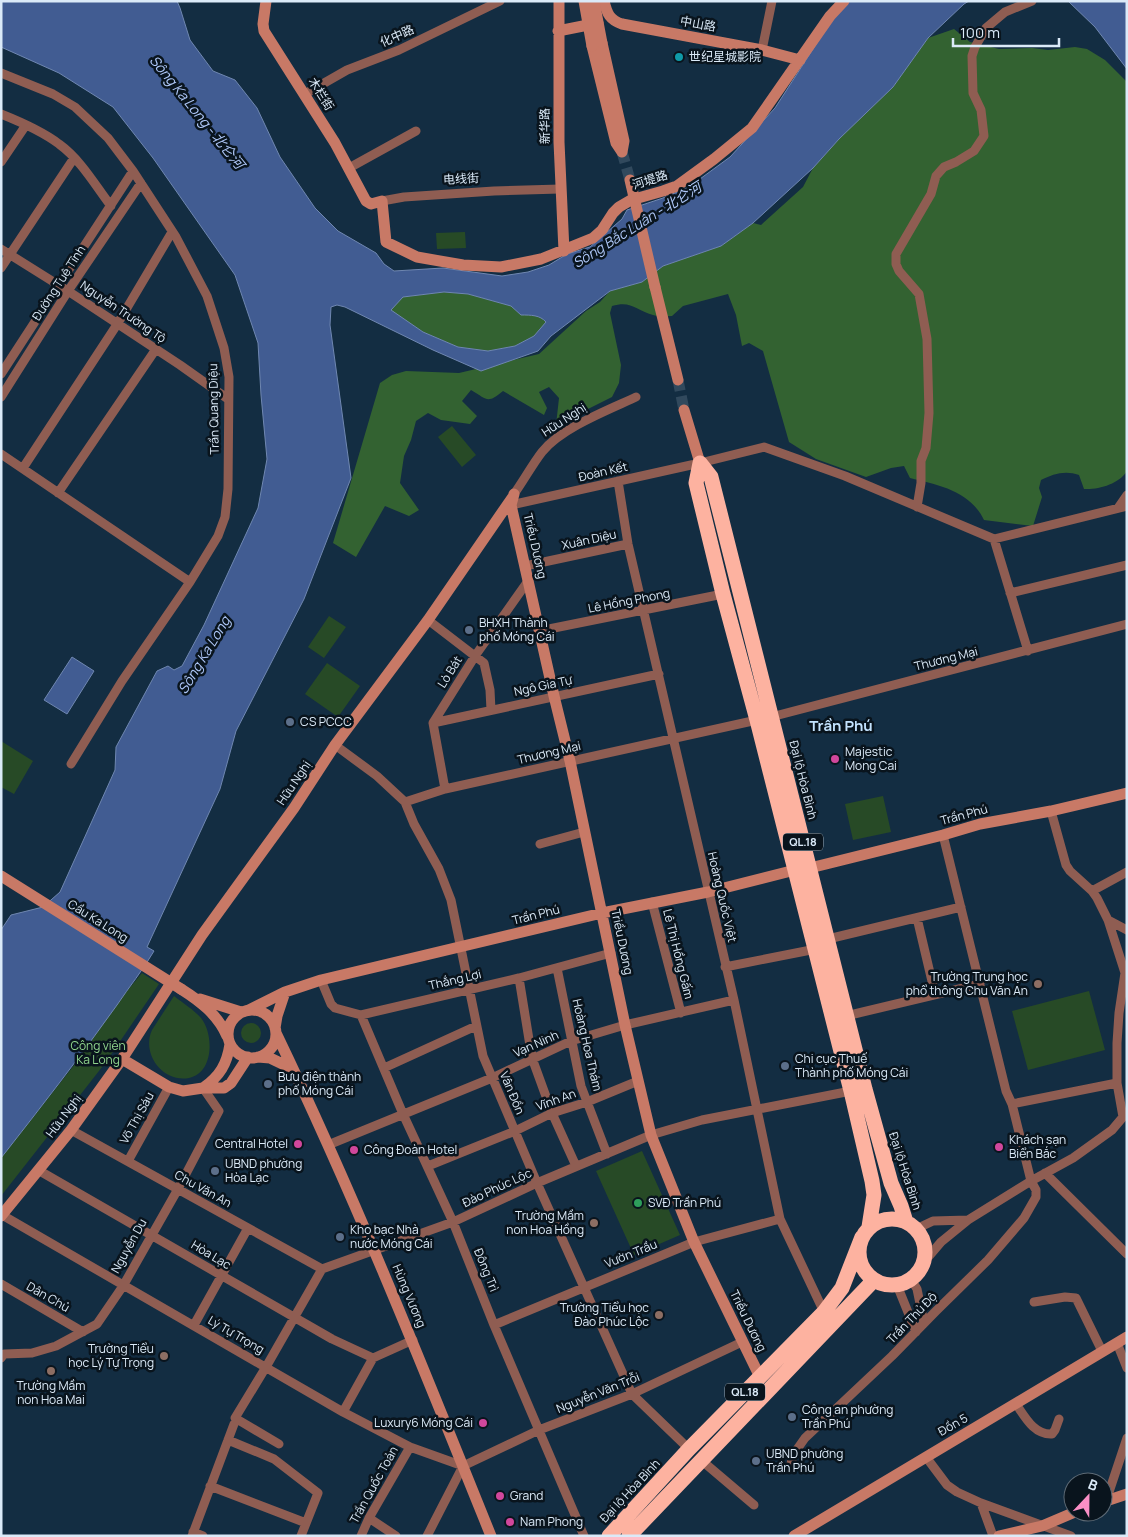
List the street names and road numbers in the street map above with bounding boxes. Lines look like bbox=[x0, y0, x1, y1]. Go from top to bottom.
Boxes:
street label: 中山路 bbox=[679, 12, 717, 35]
street label: 化中路 bbox=[377, 20, 417, 51]
street label: 木栏街 bbox=[305, 74, 338, 114]
street label: 新华路 bbox=[536, 108, 553, 144]
street label: 河堤路 bbox=[630, 166, 670, 193]
street label: 电线街 bbox=[443, 169, 479, 188]
street label: Đường Tuệ Tĩnh bbox=[28, 242, 89, 324]
street label: Nguyễn Trường Tộ bbox=[77, 277, 170, 347]
street label: Trần Quang Diệu bbox=[204, 363, 223, 455]
street label: Hữu Nghị bbox=[538, 399, 589, 440]
street label: Đoàn Kết bbox=[577, 458, 629, 485]
street label: Triều Dương bbox=[520, 511, 551, 580]
street label: Xuân Diệu bbox=[560, 525, 618, 554]
street label: Lê Hồng Phong bbox=[586, 584, 671, 617]
street label: Thương Mại bbox=[912, 642, 979, 675]
street label: Lò Bát bbox=[433, 652, 466, 691]
street label: Ngô Gia Tự bbox=[512, 671, 574, 700]
street label: Thương Mại bbox=[515, 737, 582, 768]
street label: Đại lộ Hòa Bình bbox=[785, 739, 822, 821]
street label: Hữu Nghị bbox=[273, 757, 315, 808]
street label: Trần Phú bbox=[938, 800, 989, 829]
road number: QL.18 bbox=[783, 834, 823, 850]
street label: Hoàng Quốc Việt bbox=[704, 850, 741, 944]
street label: Cầu Ka Long bbox=[65, 895, 132, 946]
street label: Trần Phú bbox=[510, 900, 561, 929]
street label: Triều Dương bbox=[607, 907, 638, 976]
street label: Lê Thị Hồng Gấm bbox=[659, 907, 698, 1001]
street label: Thắng Lợi bbox=[427, 965, 483, 994]
street label: Hoàng Hoa Thám bbox=[569, 997, 606, 1093]
street label: Vạn Ninh bbox=[510, 1026, 561, 1061]
street label: Vân Đồn bbox=[496, 1069, 529, 1117]
street label: Vĩnh An bbox=[534, 1084, 578, 1115]
street label: Võ Thị Sáu bbox=[115, 1089, 158, 1147]
street label: Hữu Nghị bbox=[42, 1091, 85, 1141]
street label: Đại lộ Hòa Bình bbox=[885, 1130, 926, 1212]
street label: Đào Phúc Lộc bbox=[459, 1164, 534, 1211]
street label: Chu Văn An bbox=[172, 1166, 235, 1211]
street label: Nguyễn Du bbox=[107, 1215, 151, 1276]
street label: Vườn Trầu bbox=[602, 1235, 660, 1272]
street label: Hòa Lạc bbox=[188, 1236, 235, 1273]
street label: Đông Trì bbox=[470, 1246, 503, 1294]
street label: Hùng Vương bbox=[388, 1261, 430, 1330]
street label: Dân Chủ bbox=[24, 1277, 73, 1316]
street label: Triều Dương bbox=[726, 1287, 771, 1355]
street label: Trần Thủ Độ bbox=[883, 1288, 941, 1347]
street label: Lý Tự Trọng bbox=[205, 1312, 268, 1358]
street label: Nguyễn Văn Trỗi bbox=[554, 1368, 642, 1417]
road number: QL.18 bbox=[725, 1384, 765, 1400]
street label: Đồn 5 bbox=[935, 1409, 971, 1440]
street label: Trần Quốc Toản bbox=[345, 1443, 402, 1526]
street label: Đại lộ Hòa Bình bbox=[596, 1455, 663, 1526]

